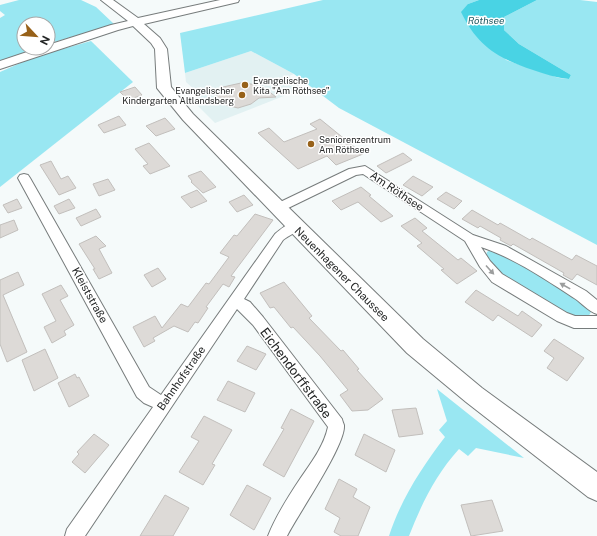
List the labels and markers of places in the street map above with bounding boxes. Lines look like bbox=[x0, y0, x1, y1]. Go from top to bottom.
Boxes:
place label: Evangelische Kita "Am Röthsee" bbox=[253, 75, 330, 96]
marker: Evangelische Kita "Am Röthsee" bbox=[240, 80, 250, 90]
place label: Evangelischer Kindergarten Altlandsberg bbox=[122, 85, 234, 106]
marker: Evangelischer Kindergarten Altlandsberg bbox=[237, 90, 247, 100]
place label: Seniorenzentrum Am Röthsee bbox=[319, 134, 391, 155]
marker: Seniorenzentrum Am Röthsee bbox=[306, 139, 316, 149]

